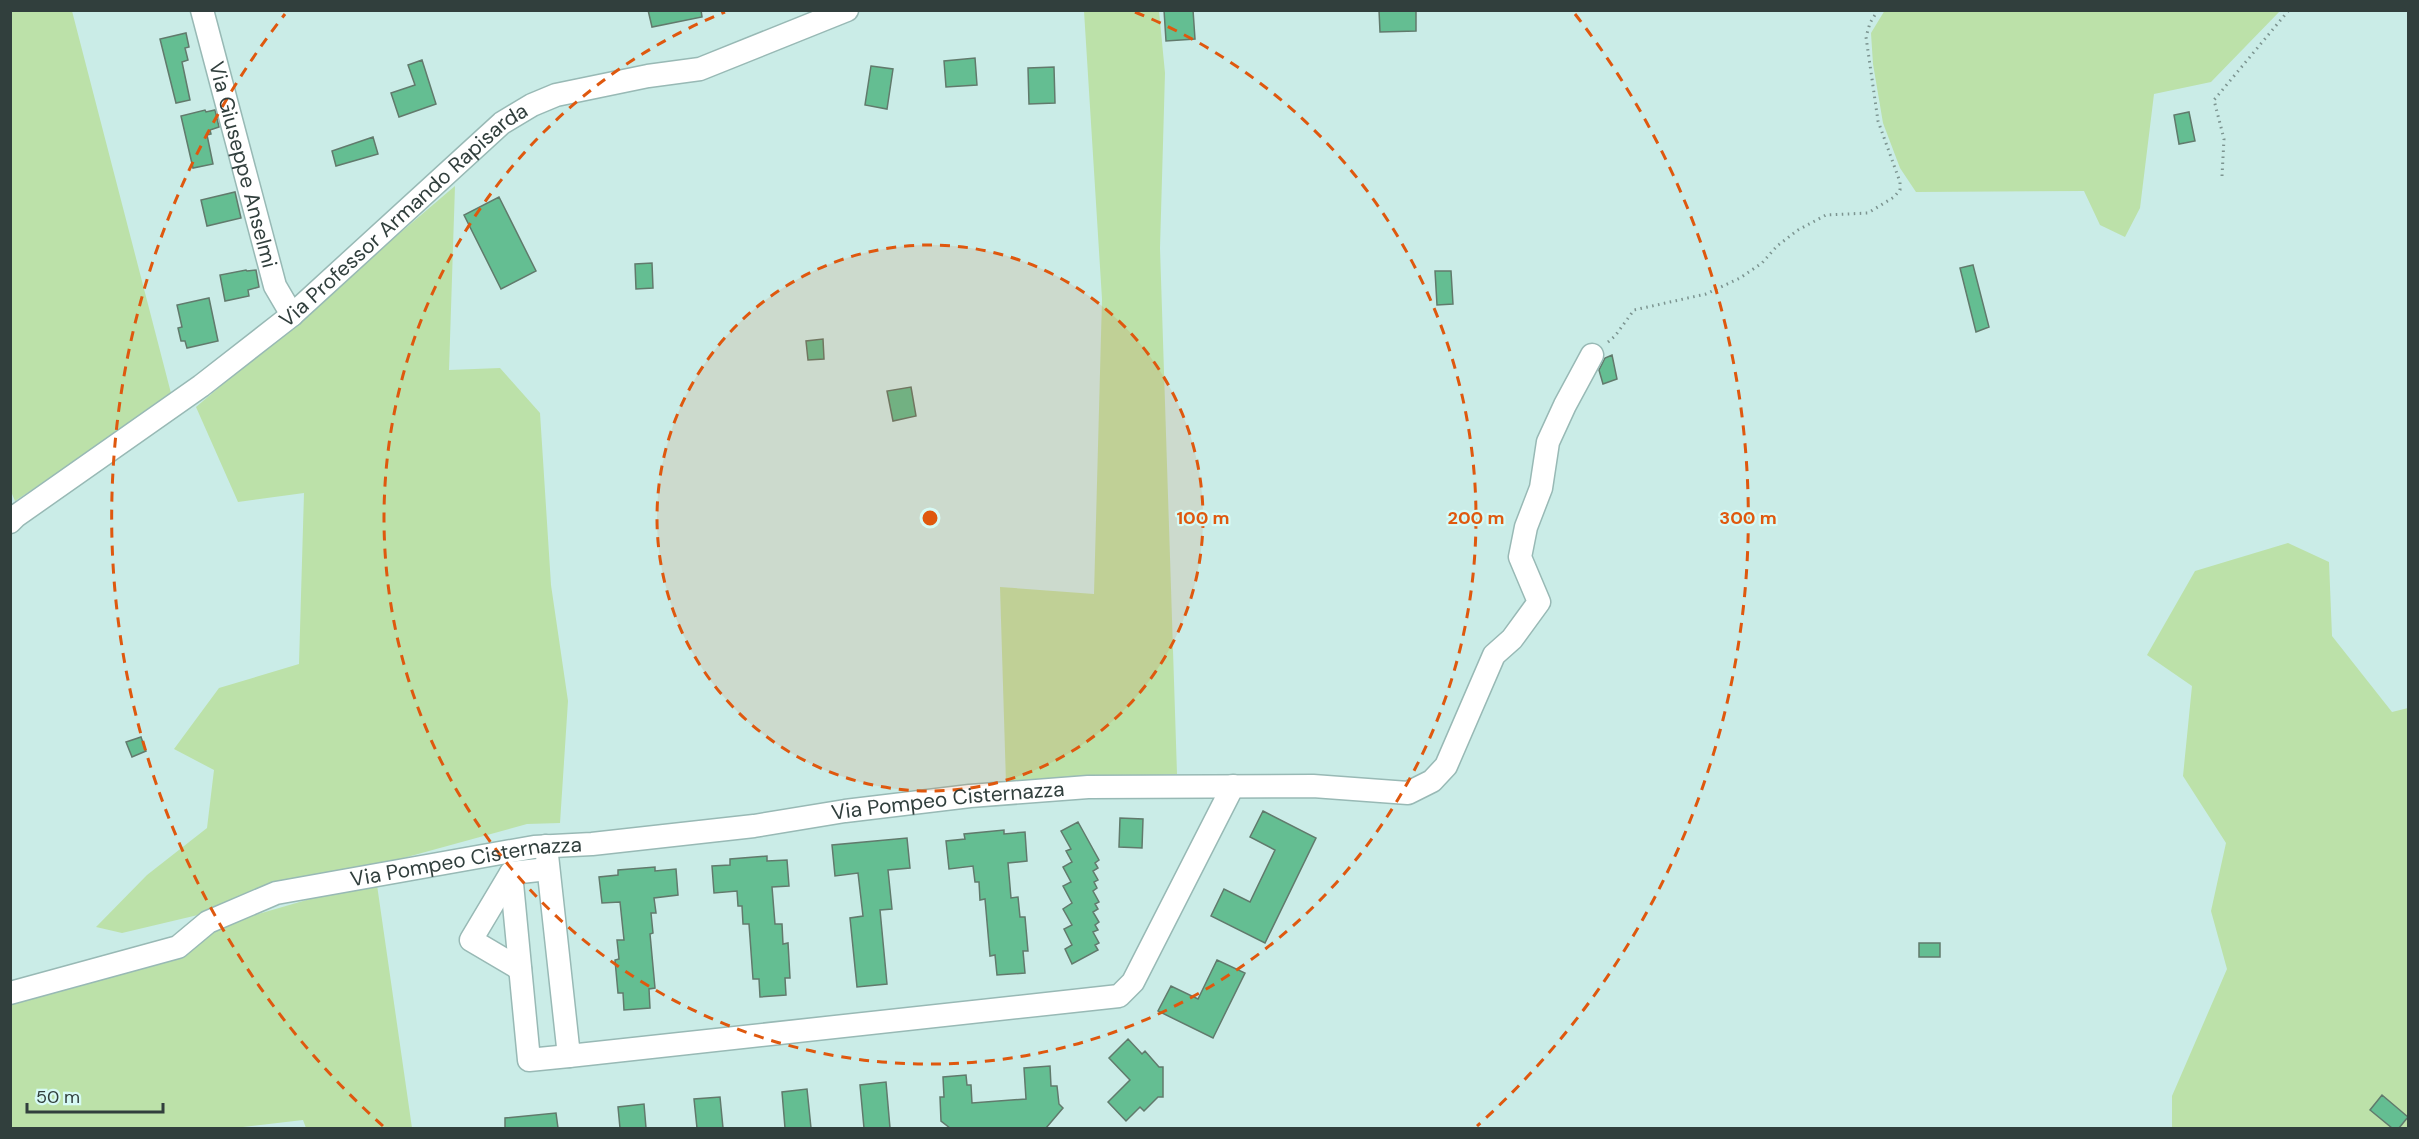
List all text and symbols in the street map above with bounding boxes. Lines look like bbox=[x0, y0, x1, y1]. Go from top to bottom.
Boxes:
street label: Via Giuseppe Anselmi bbox=[202, 58, 284, 271]
street label: Via Professor Armando Rapisarda bbox=[274, 97, 533, 334]
text: 100 m bbox=[1176, 506, 1230, 530]
text: 200 m bbox=[1448, 506, 1504, 530]
text: 300 m bbox=[1719, 506, 1777, 530]
centre of rings bbox=[920, 508, 940, 528]
street label: Via Pompeo Cisternazza bbox=[829, 775, 1065, 827]
street label: Via Pompeo Cisternazza bbox=[348, 831, 582, 893]
scale bar bbox=[27, 1076, 164, 1114]
text: 50 m bbox=[36, 1085, 80, 1109]

